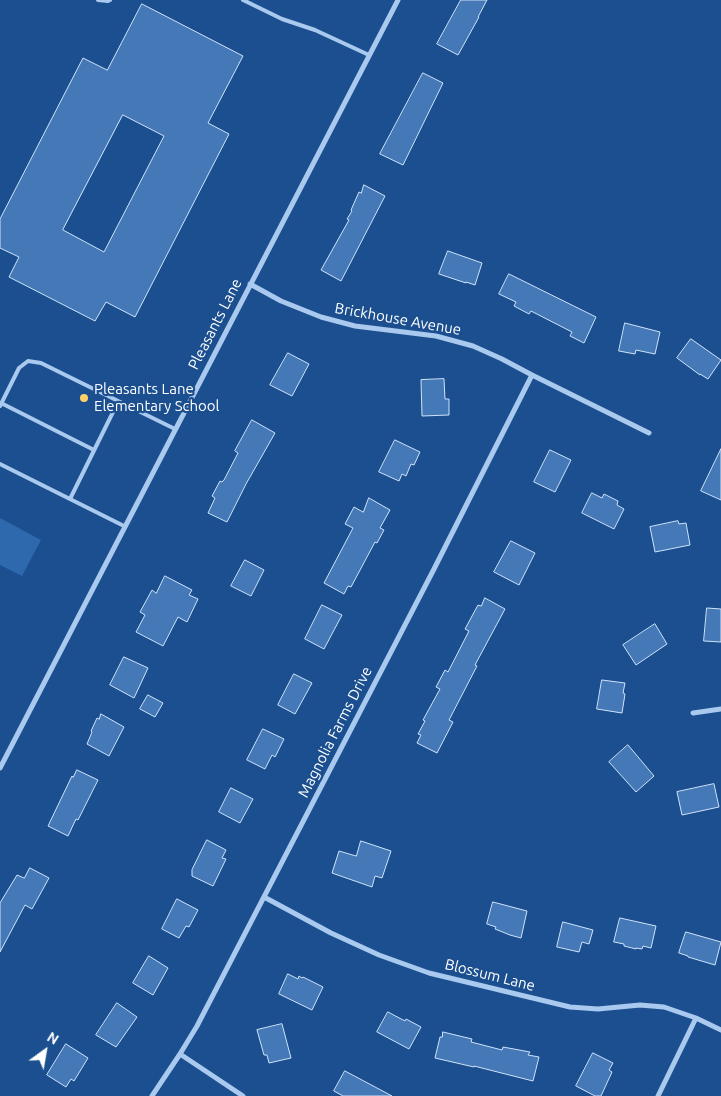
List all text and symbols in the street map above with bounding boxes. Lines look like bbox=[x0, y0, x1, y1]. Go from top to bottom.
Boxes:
street label: Pleasants Lane bbox=[184, 275, 246, 373]
street label: Brickhouse Avenue bbox=[333, 299, 463, 339]
place label: Pleasants Lane Elementary School bbox=[94, 380, 220, 415]
marker: Pleasants Lane Elementary School bbox=[78, 392, 90, 404]
street label: Magnolia Farms Drive bbox=[294, 664, 376, 800]
street label: Blossum Lane bbox=[443, 955, 537, 995]
north arrow bbox=[20, 1026, 70, 1076]
text: N bbox=[44, 1029, 62, 1048]

